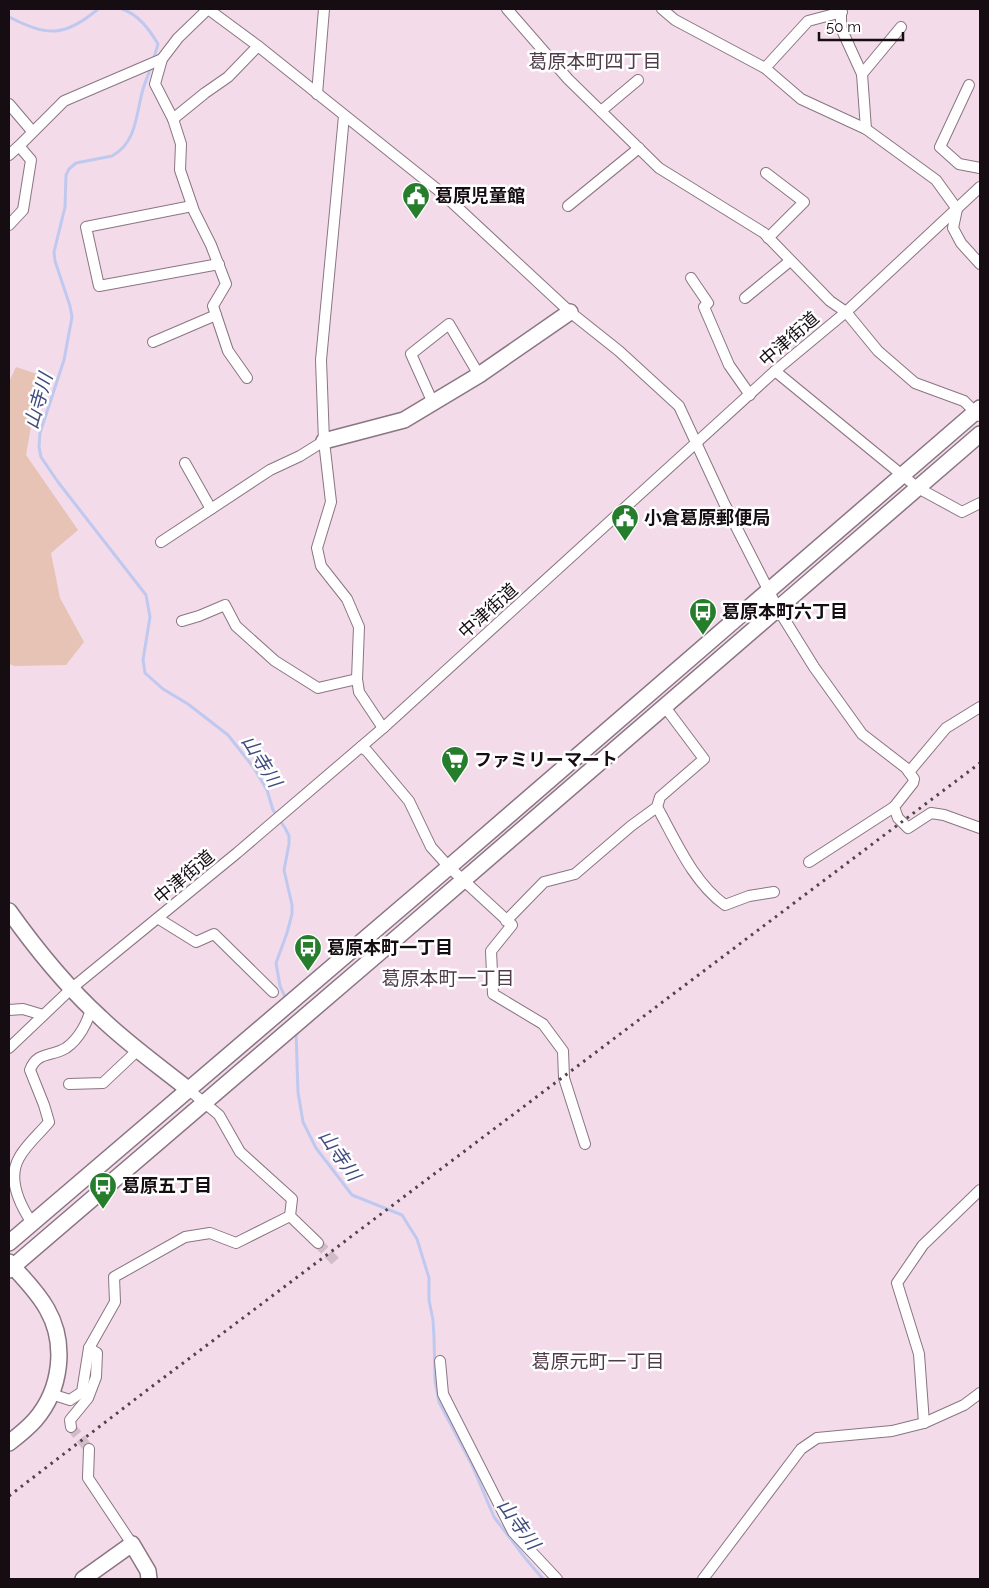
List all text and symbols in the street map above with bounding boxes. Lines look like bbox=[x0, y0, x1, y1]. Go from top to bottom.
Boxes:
scale bar bbox=[819, 10, 903, 42]
text: 50 m bbox=[826, 18, 861, 36]
district label: 葛原本町四丁目 bbox=[528, 50, 662, 72]
public building icon: 葛原児童館 bbox=[401, 181, 431, 220]
place label: 葛原児童館 bbox=[435, 185, 525, 206]
street label: 中津街道 bbox=[755, 307, 823, 370]
water label: 山寺川 bbox=[20, 369, 57, 431]
public building icon: 小倉葛原郵便局 bbox=[610, 503, 640, 542]
place label: 小倉葛原郵便局 bbox=[644, 507, 770, 528]
street label: 中津街道 bbox=[454, 579, 521, 643]
bus stop icon: 葛原本町六丁目 bbox=[688, 597, 718, 636]
place label: 葛原本町六丁目 bbox=[722, 601, 848, 622]
water label: 山寺川 bbox=[238, 731, 287, 793]
supermarket icon: ファミリーマート bbox=[440, 745, 470, 784]
place label: ファミリーマート bbox=[474, 749, 618, 770]
street label: 中津街道 bbox=[149, 845, 218, 908]
bus stop icon: 葛原本町一丁目 bbox=[293, 933, 323, 972]
place label: 葛原本町一丁目 bbox=[327, 937, 453, 958]
district label: 葛原本町一丁目 bbox=[381, 967, 515, 989]
water label: 山寺川 bbox=[315, 1125, 367, 1186]
bus stop icon: 葛原五丁目 bbox=[88, 1171, 118, 1210]
place label: 葛原五丁目 bbox=[122, 1175, 212, 1196]
district label: 葛原元町一丁目 bbox=[531, 1350, 665, 1372]
water label: 山寺川 bbox=[493, 1494, 546, 1555]

